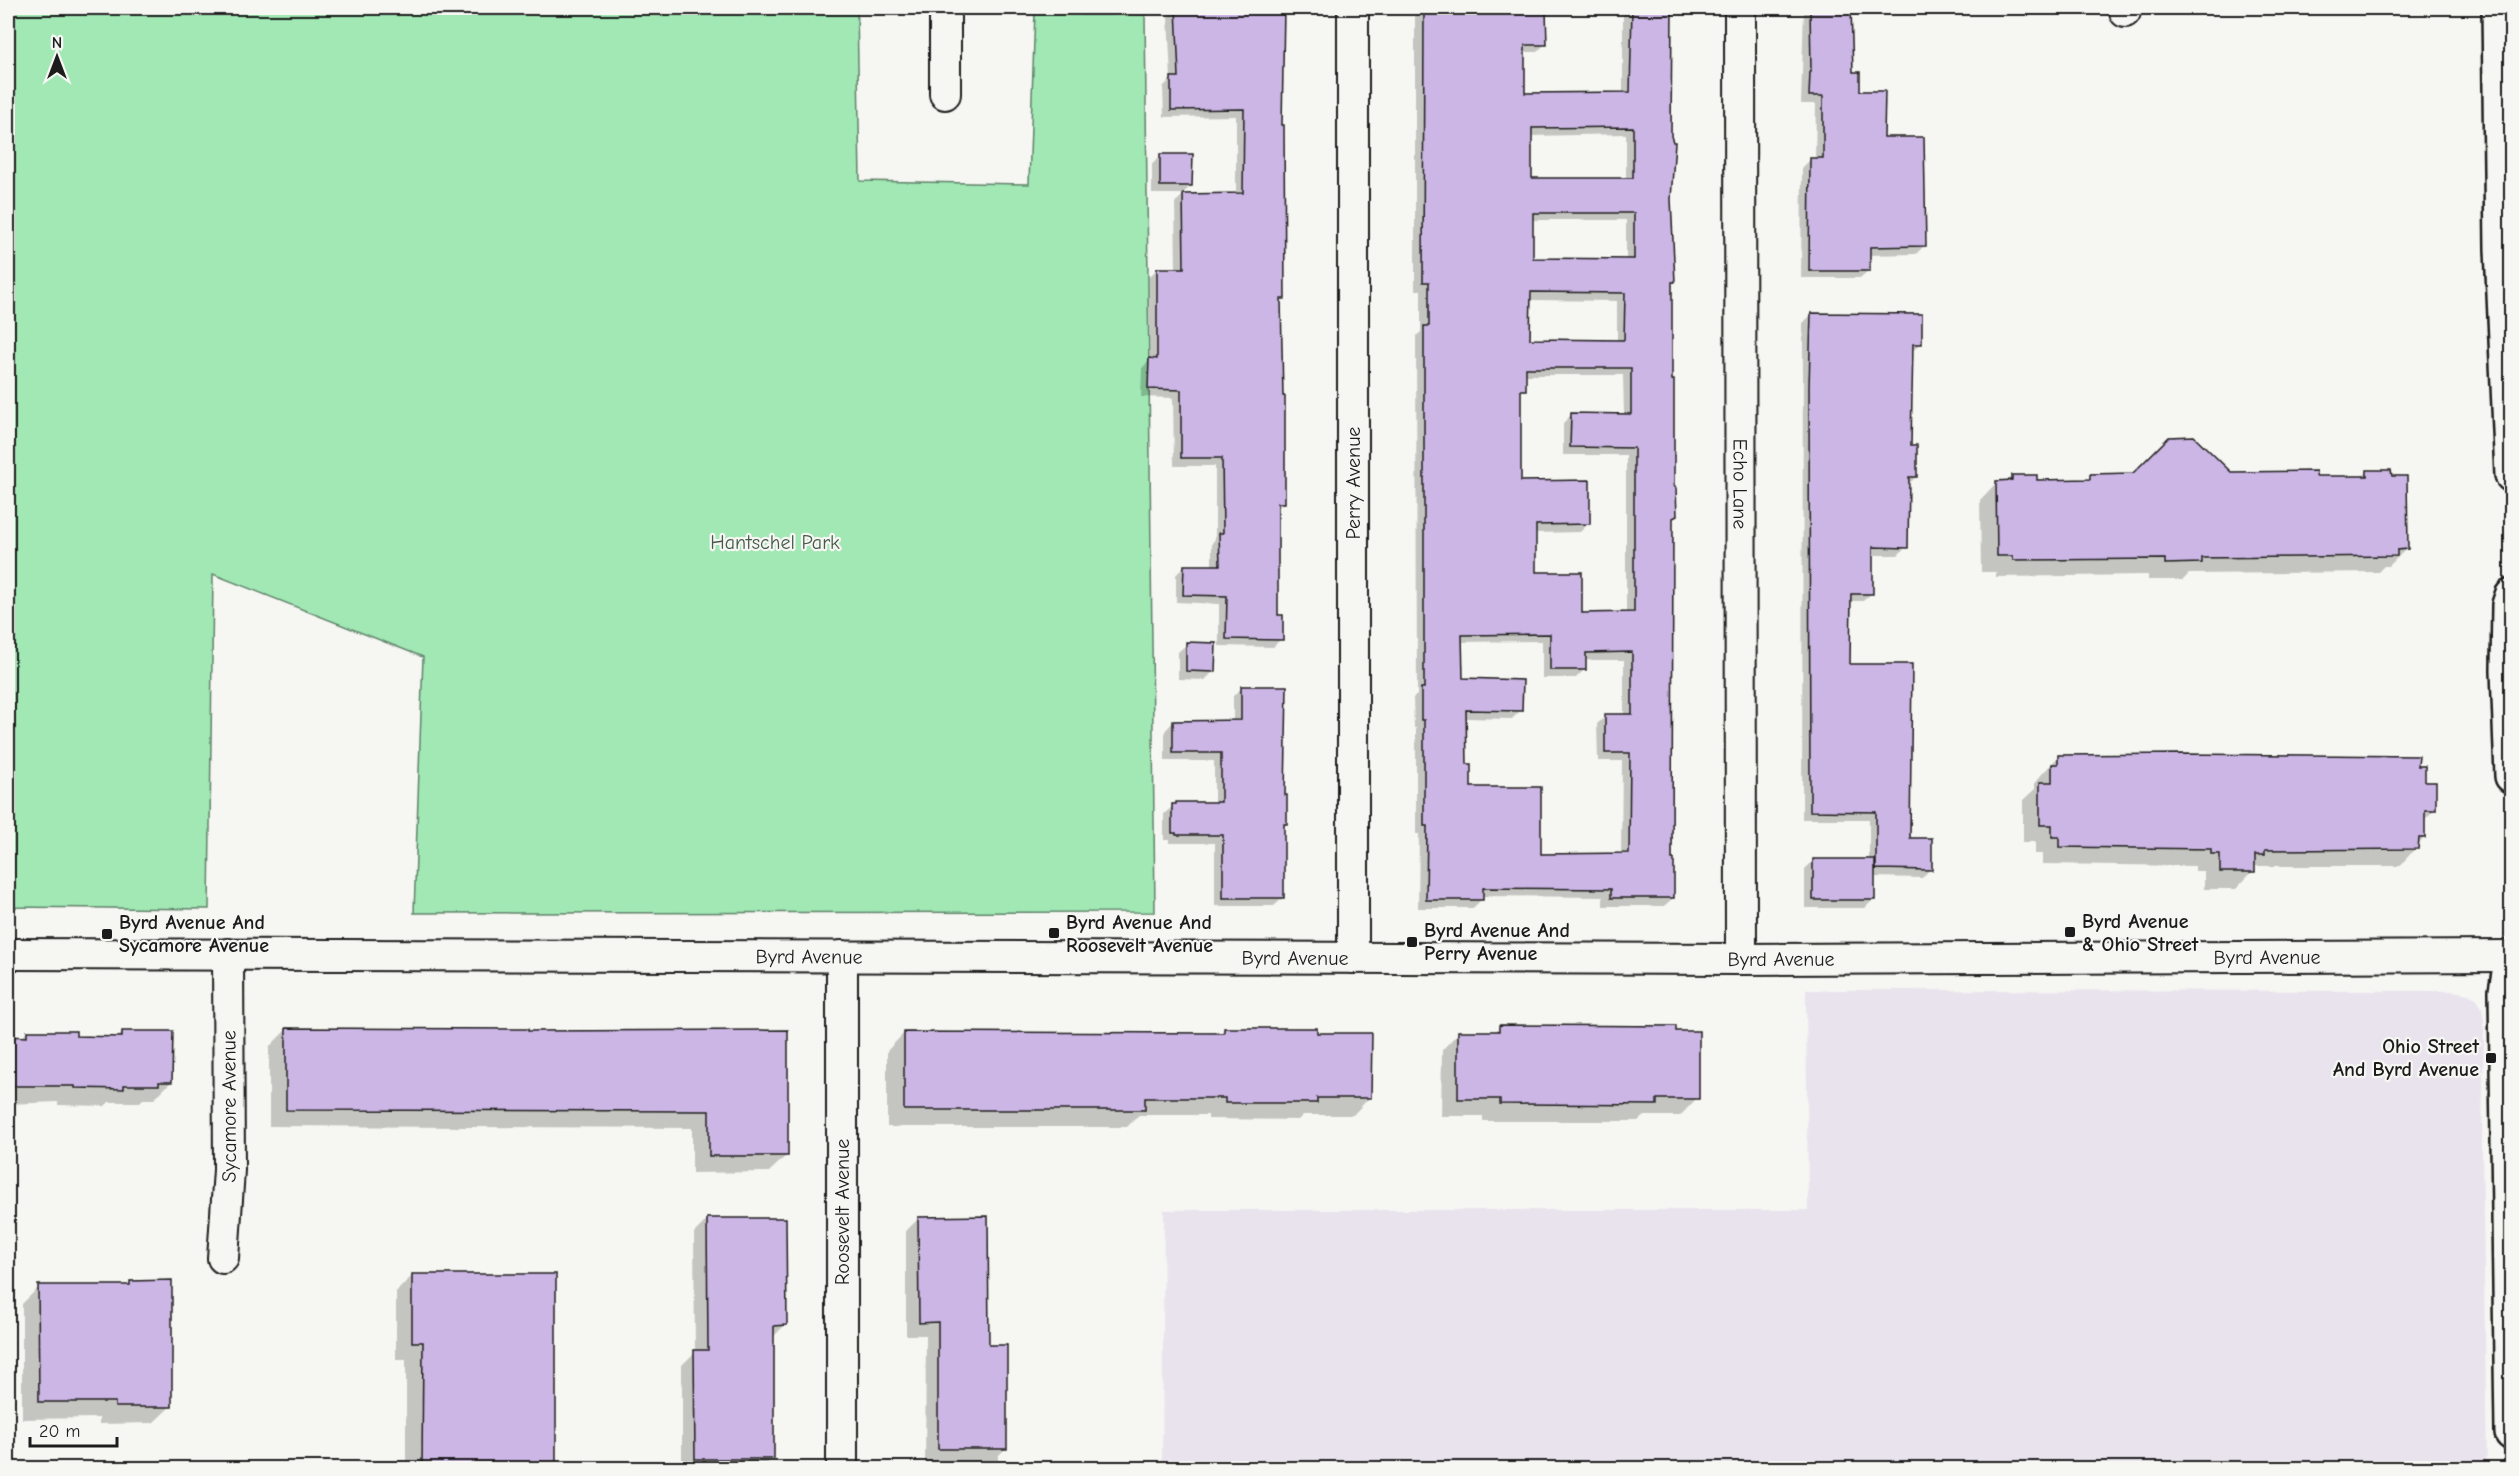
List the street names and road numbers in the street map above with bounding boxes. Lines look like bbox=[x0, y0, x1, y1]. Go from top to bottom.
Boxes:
street label: Perry Avenue bbox=[1342, 427, 1365, 539]
street label: Echo Lane bbox=[1729, 439, 1752, 529]
street label: Byrd Avenue bbox=[755, 945, 863, 968]
street label: Byrd Avenue bbox=[2213, 945, 2321, 969]
street label: Byrd Avenue bbox=[1241, 946, 1349, 969]
street label: Byrd Avenue bbox=[1727, 947, 1835, 971]
street label: Sycamore Avenue bbox=[217, 1030, 241, 1183]
street label: Roosevelt Avenue bbox=[831, 1139, 854, 1285]

